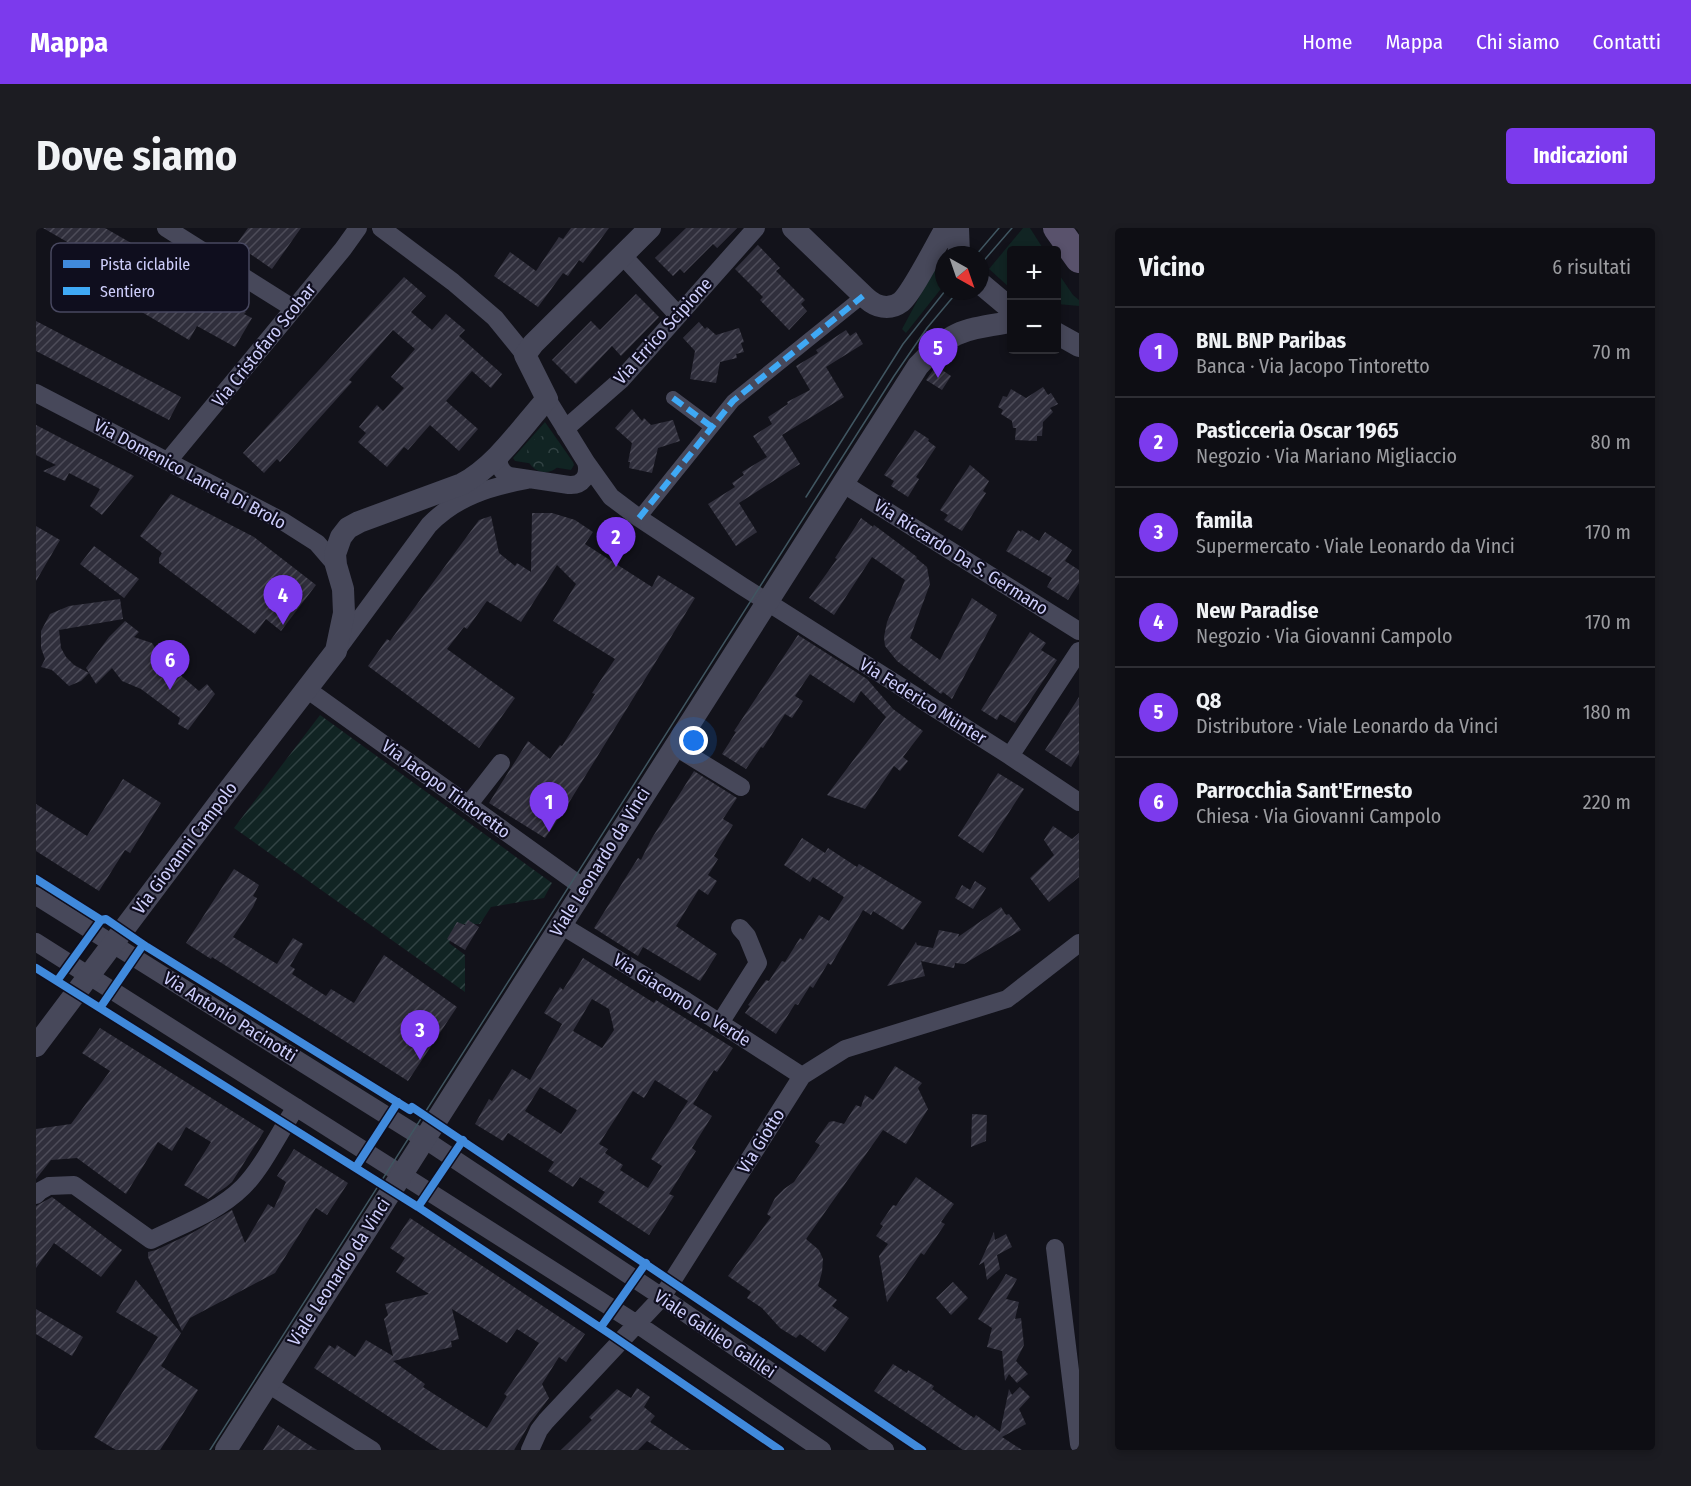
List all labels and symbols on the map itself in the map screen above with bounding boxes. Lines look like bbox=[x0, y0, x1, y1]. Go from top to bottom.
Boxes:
legend bbox=[51, 243, 249, 312]
north arrow bbox=[935, 246, 989, 300]
text: Pista ciclabile bbox=[100, 255, 190, 274]
street label: Via Errico Scipione bbox=[609, 273, 717, 389]
street label: Via Cristofaro Scobar bbox=[207, 278, 321, 411]
text: Sentiero bbox=[100, 282, 155, 301]
pin: 5 bbox=[918, 328, 958, 378]
street label: Via Domenico Lancia Di Brolo bbox=[90, 414, 290, 534]
street label: Via Riccardo Da S. Germano bbox=[870, 494, 1052, 620]
pin: 2 bbox=[596, 518, 636, 567]
pin: 4 bbox=[264, 576, 302, 625]
pin: 6 bbox=[150, 640, 190, 690]
street label: Via Federico Münter bbox=[855, 653, 991, 749]
your location bbox=[679, 726, 708, 755]
street label: Via Jacopo Tintoretto bbox=[377, 735, 515, 843]
street label: Via Giovanni Campolo bbox=[128, 777, 242, 919]
pin: 1 bbox=[530, 782, 568, 832]
street label: Viale Leonardo da Vinci bbox=[545, 783, 655, 941]
street label: Via Giacomo Lo Verde bbox=[609, 949, 755, 1051]
street label: Via Antonio Pacinotti bbox=[159, 967, 301, 1067]
pin: 3 bbox=[400, 1010, 440, 1060]
street label: Via Giotto bbox=[733, 1105, 789, 1177]
street label: Viale Leonardo da Vinci bbox=[283, 1194, 395, 1350]
street label: Viale Galileo Galilei bbox=[650, 1285, 780, 1383]

